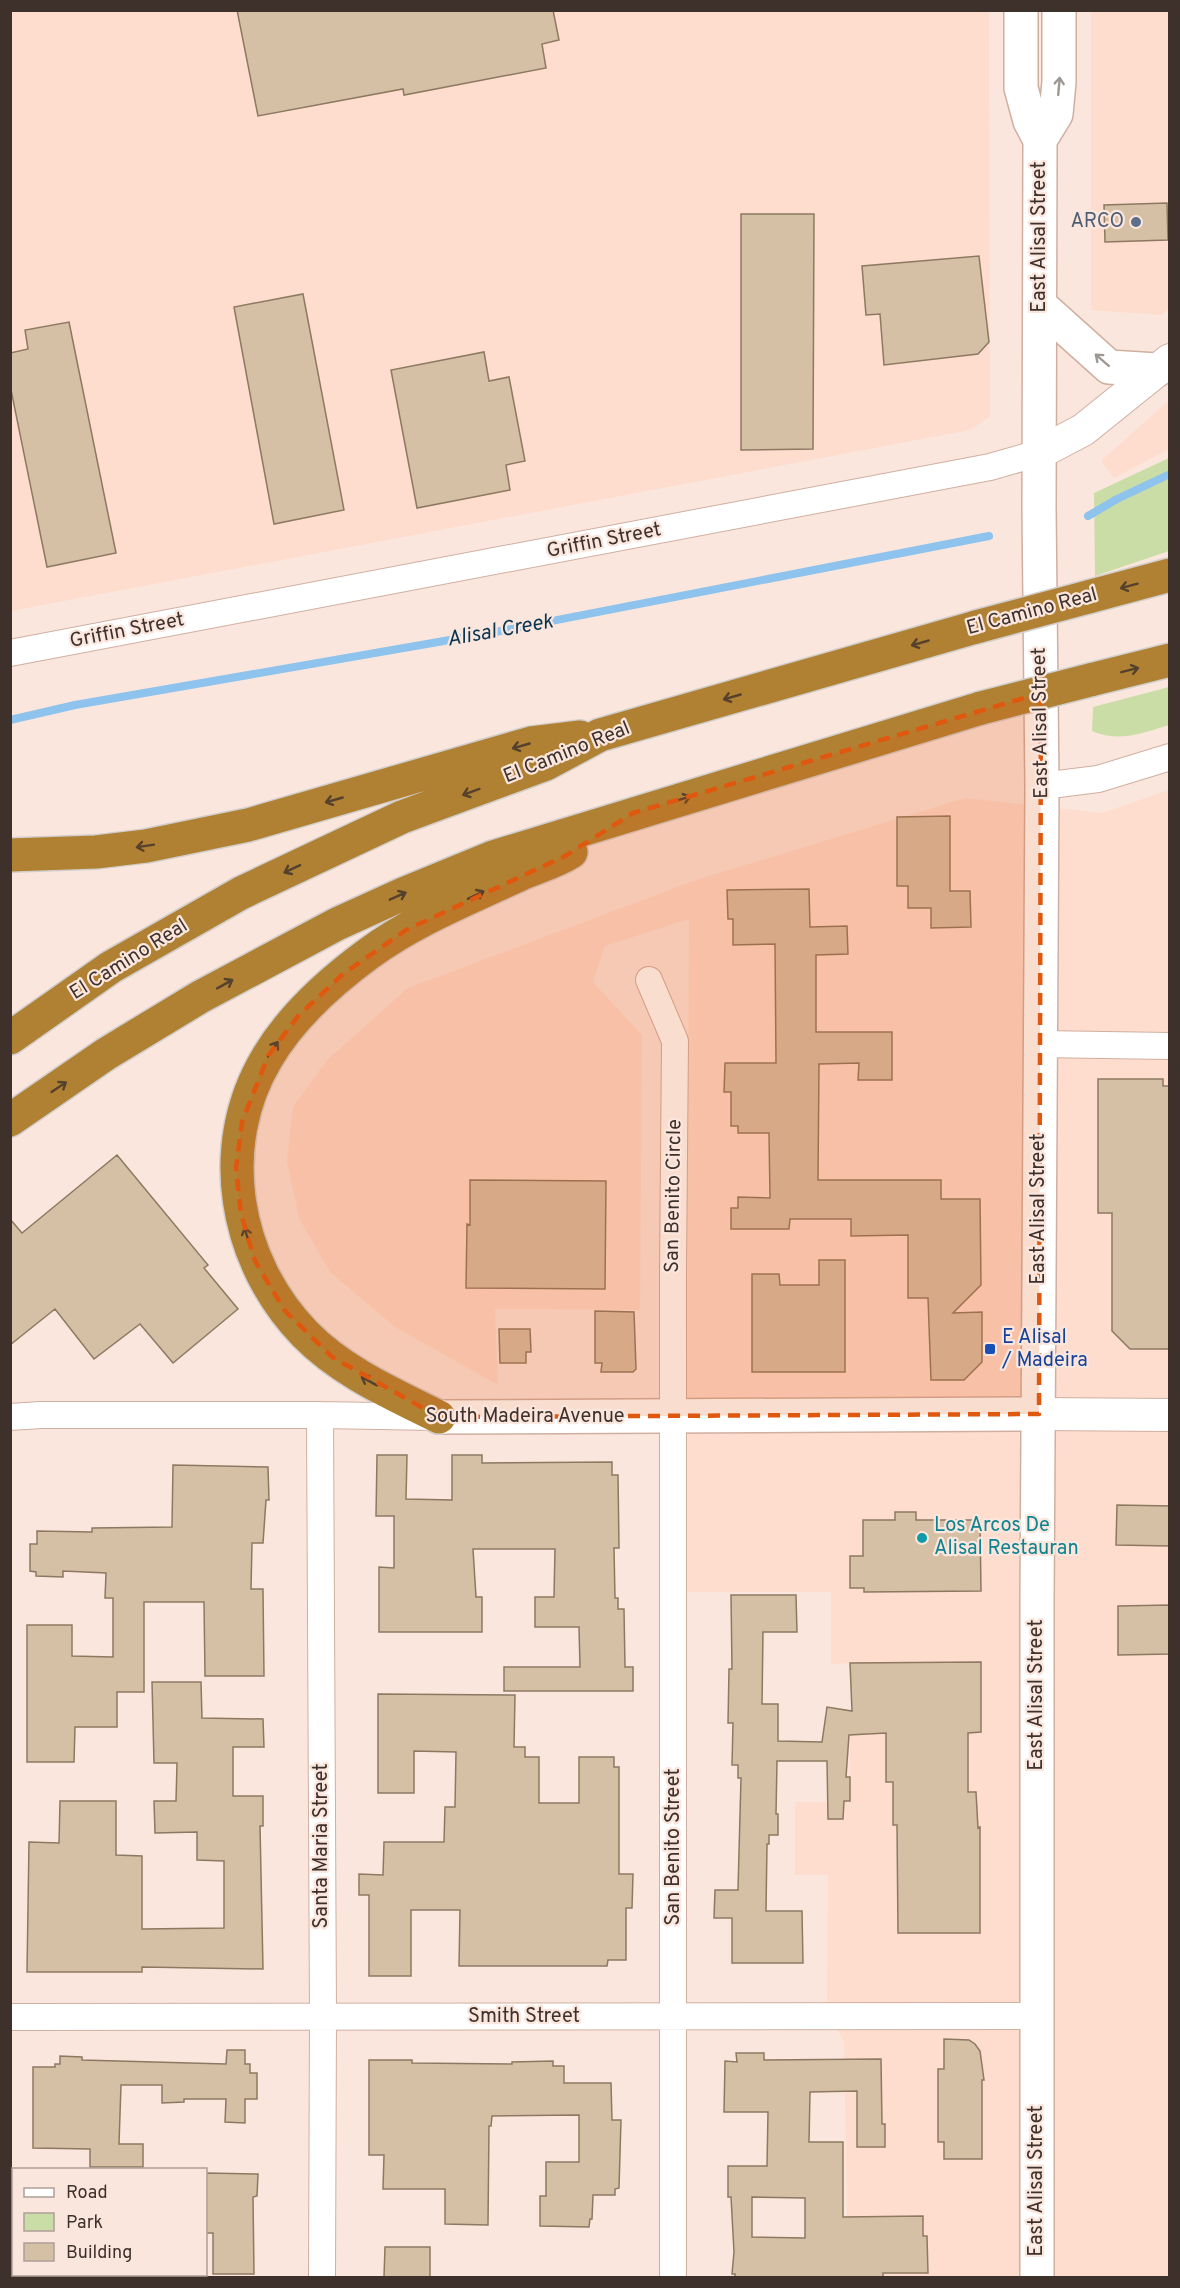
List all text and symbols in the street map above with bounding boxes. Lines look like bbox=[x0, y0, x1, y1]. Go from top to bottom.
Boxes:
one-way arrow bbox=[1053, 77, 1064, 96]
street label: East Alisal Street bbox=[1027, 161, 1053, 313]
place label: ARCO bbox=[1071, 209, 1124, 235]
marker: ARCO bbox=[1129, 215, 1143, 229]
one-way arrow bbox=[1094, 354, 1110, 367]
street label: Griffin Street bbox=[545, 517, 663, 565]
one-way arrow bbox=[1120, 581, 1139, 592]
street label: El Camino Real bbox=[964, 582, 1100, 642]
street label: Griffin Street bbox=[68, 607, 186, 655]
water label: Alisal Creek bbox=[445, 608, 556, 654]
one-way arrow bbox=[911, 638, 930, 650]
street label: East Alisal Street bbox=[1027, 647, 1055, 799]
one-way arrow bbox=[1120, 664, 1139, 676]
one-way arrow bbox=[723, 692, 742, 703]
street label: El Camino Real bbox=[500, 716, 634, 790]
one-way arrow bbox=[512, 741, 531, 752]
one-way arrow bbox=[462, 787, 481, 798]
one-way arrow bbox=[672, 793, 691, 804]
one-way arrow bbox=[325, 795, 344, 806]
one-way arrow bbox=[135, 841, 155, 852]
one-way arrow bbox=[283, 863, 301, 875]
one-way arrow bbox=[466, 888, 484, 900]
one-way arrow bbox=[389, 890, 407, 901]
street label: El Camino Real bbox=[65, 913, 193, 1007]
one-way arrow bbox=[215, 978, 233, 989]
one-way arrow bbox=[267, 1041, 279, 1058]
one-way arrow bbox=[50, 1081, 66, 1093]
street label: San Benito Circle bbox=[660, 1119, 688, 1273]
street label: East Alisal Street bbox=[1026, 1133, 1052, 1285]
one-way arrow bbox=[241, 1227, 252, 1246]
place label: E Alisal / Madeira bbox=[1001, 1325, 1088, 1374]
marker: E Alisal / Madeira bbox=[983, 1342, 997, 1356]
one-way arrow bbox=[361, 1375, 378, 1387]
street label: South Madeira Avenue bbox=[425, 1404, 625, 1430]
place label: Los Arcos De Alisal Restauran bbox=[934, 1513, 1079, 1562]
marker: Los Arcos De Alisal Restauran bbox=[915, 1531, 929, 1545]
street label: East Alisal Street bbox=[1024, 1619, 1050, 1771]
street label: Santa Maria Street bbox=[309, 1763, 335, 1929]
street label: San Benito Street bbox=[661, 1768, 687, 1926]
street label: Smith Street bbox=[468, 2004, 580, 2030]
street label: East Alisal Street bbox=[1024, 2105, 1050, 2257]
legend bbox=[12, 2168, 207, 2276]
text: Road bbox=[66, 2182, 108, 2205]
text: Park bbox=[66, 2212, 103, 2235]
text: Building bbox=[66, 2242, 132, 2265]

